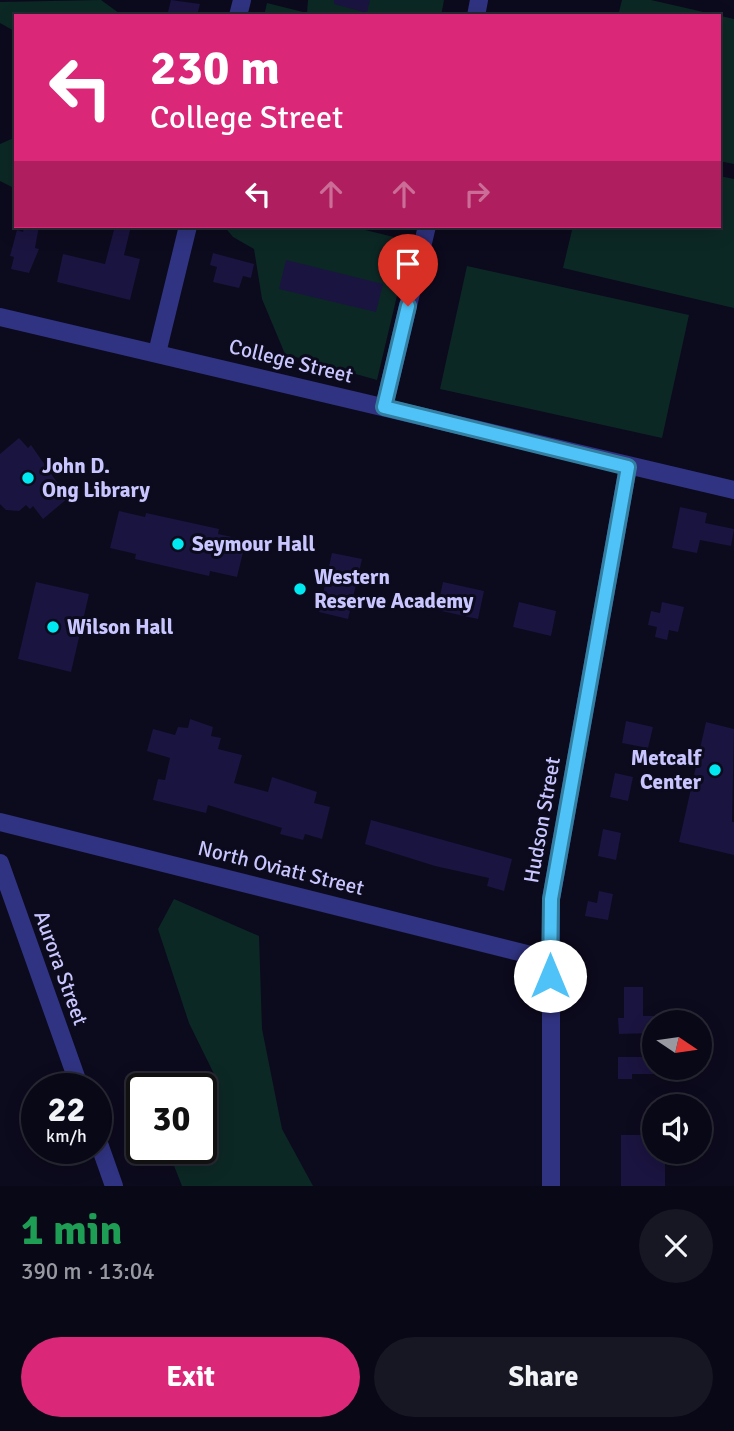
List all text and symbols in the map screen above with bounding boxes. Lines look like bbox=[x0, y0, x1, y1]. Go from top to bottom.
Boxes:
text: 230 m bbox=[150, 38, 280, 98]
icon: left bbox=[35, 42, 126, 133]
text: College Street bbox=[150, 98, 343, 137]
icon: left bbox=[239, 175, 277, 213]
icon: ahead bbox=[312, 175, 350, 213]
icon: ahead bbox=[385, 175, 423, 213]
icon: right bbox=[458, 175, 496, 213]
pin bbox=[378, 234, 438, 306]
icon: arrive bbox=[389, 245, 427, 283]
street label: College Street bbox=[226, 333, 356, 389]
place label: John D. Ong Library bbox=[42, 453, 150, 503]
marker: John D. Ong Library bbox=[20, 470, 36, 486]
place label: Seymour Hall bbox=[192, 531, 315, 557]
marker: Seymour Hall bbox=[170, 536, 186, 552]
place label: Western Reserve Academy bbox=[314, 564, 474, 614]
marker: Western Reserve Academy bbox=[292, 581, 308, 597]
place label: Wilson Hall bbox=[67, 614, 174, 640]
marker: Wilson Hall bbox=[45, 619, 61, 635]
place label: Metcalf Center bbox=[631, 745, 702, 795]
street label: Hudson Street bbox=[518, 755, 566, 885]
marker: Metcalf Center bbox=[707, 762, 723, 778]
street label: North Oviatt Street bbox=[195, 835, 367, 901]
street label: Aurora Street bbox=[28, 907, 94, 1029]
position arrow bbox=[513, 939, 587, 1013]
north arrow bbox=[642, 1010, 712, 1080]
map controls bbox=[642, 1010, 712, 1164]
speed limit sign: 30 bbox=[126, 1073, 217, 1164]
text: 22 bbox=[48, 1088, 85, 1131]
button: sound bbox=[642, 1094, 712, 1164]
text: km/h bbox=[46, 1125, 87, 1147]
text: 1 min bbox=[21, 1205, 122, 1256]
button: close bbox=[639, 1209, 713, 1283]
text: 390 m · 13:04 bbox=[21, 1257, 155, 1286]
button: Exit bbox=[21, 1337, 360, 1417]
button: Share bbox=[374, 1337, 713, 1417]

